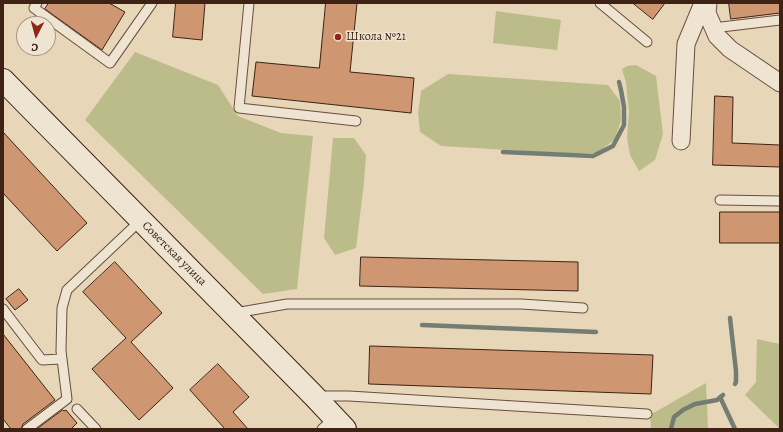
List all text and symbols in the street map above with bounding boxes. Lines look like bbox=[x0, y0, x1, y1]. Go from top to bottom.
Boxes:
north arrow bbox=[16, 16, 56, 56]
place label: Школа №21 bbox=[346, 30, 406, 44]
marker: Школа №21 bbox=[333, 32, 343, 42]
text: С bbox=[31, 40, 39, 55]
street label: Советская улица bbox=[139, 219, 209, 289]

